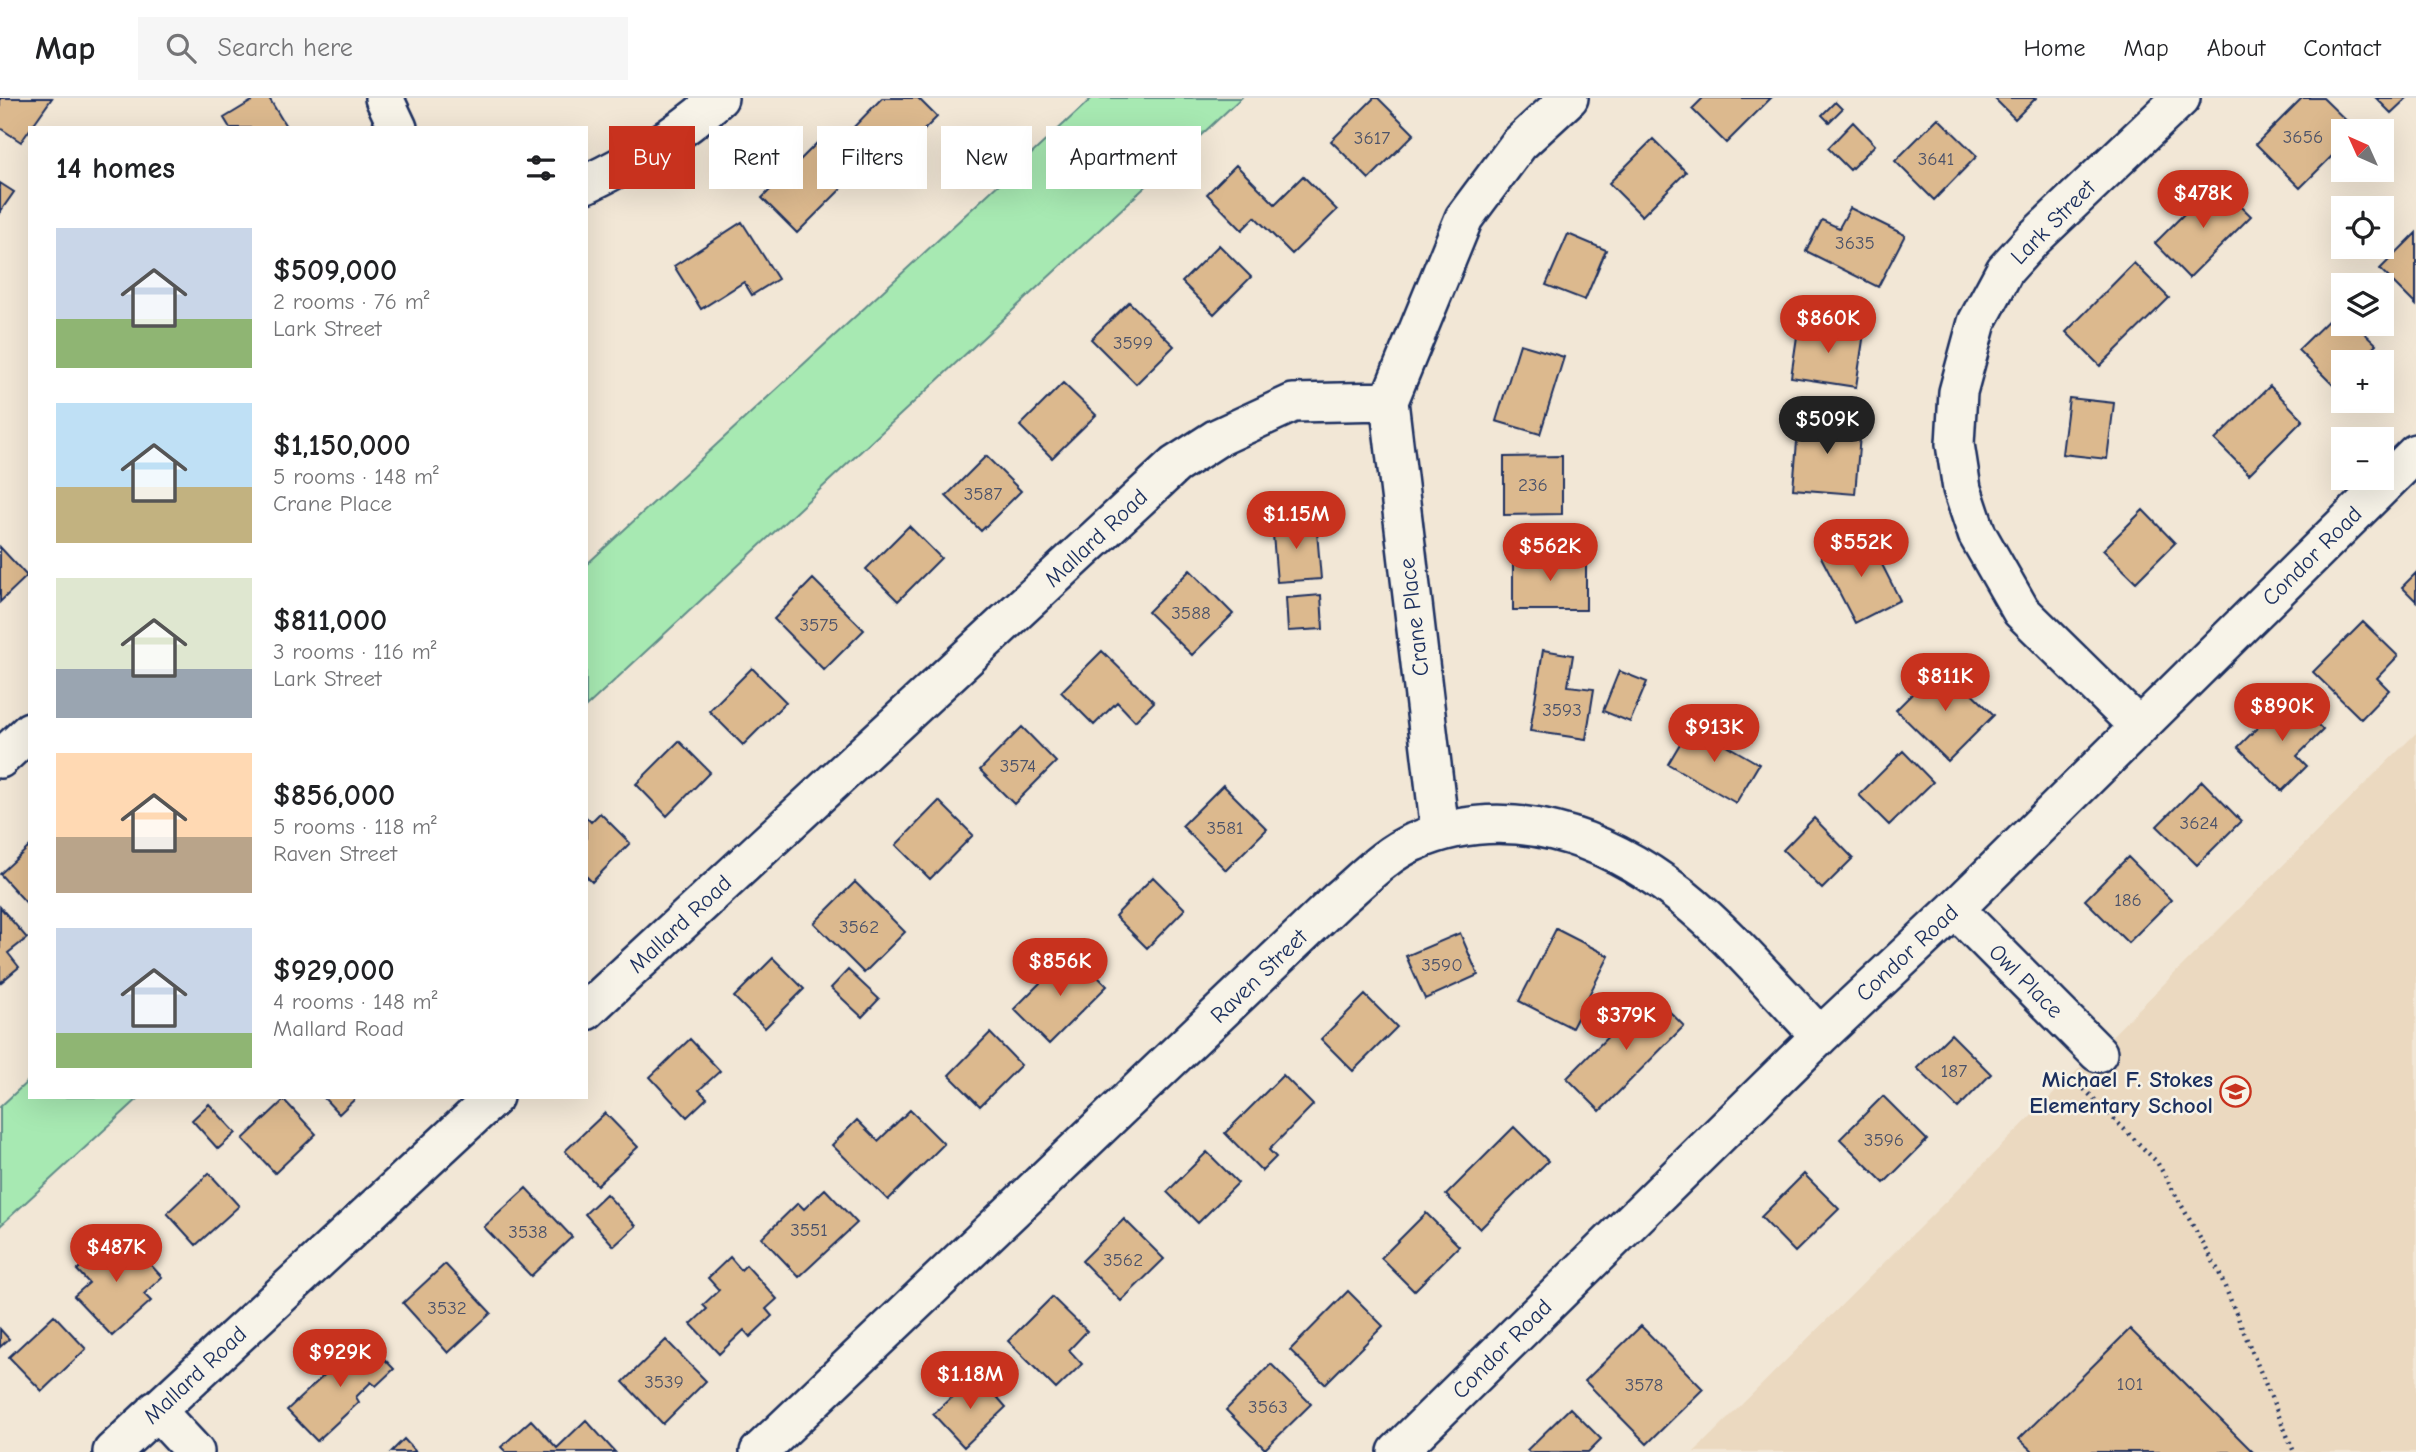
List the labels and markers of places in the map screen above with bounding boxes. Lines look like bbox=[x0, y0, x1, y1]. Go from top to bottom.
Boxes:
pin: $478K bbox=[2154, 170, 2252, 230]
pin: $860K bbox=[1779, 296, 1877, 355]
pin: $509K bbox=[1778, 396, 1876, 456]
pin: $1.15M bbox=[1239, 491, 1353, 551]
pin: $552K bbox=[1812, 519, 1910, 579]
pin: $562K bbox=[1501, 524, 1599, 583]
pin: $811K bbox=[1896, 654, 1994, 713]
pin: $890K bbox=[2233, 684, 2331, 743]
pin: $913K bbox=[1665, 704, 1763, 764]
pin: $856K bbox=[1011, 939, 1109, 998]
pin: $379K bbox=[1577, 992, 1675, 1052]
place label: Michael F. Stokes Elementary School bbox=[2029, 1066, 2213, 1119]
school or university icon: Michael F. Stokes Elementary School bbox=[2219, 1075, 2253, 1109]
pin: $487K bbox=[67, 1224, 165, 1284]
pin: $929K bbox=[291, 1330, 389, 1389]
pin: $1.18M bbox=[913, 1352, 1027, 1411]

